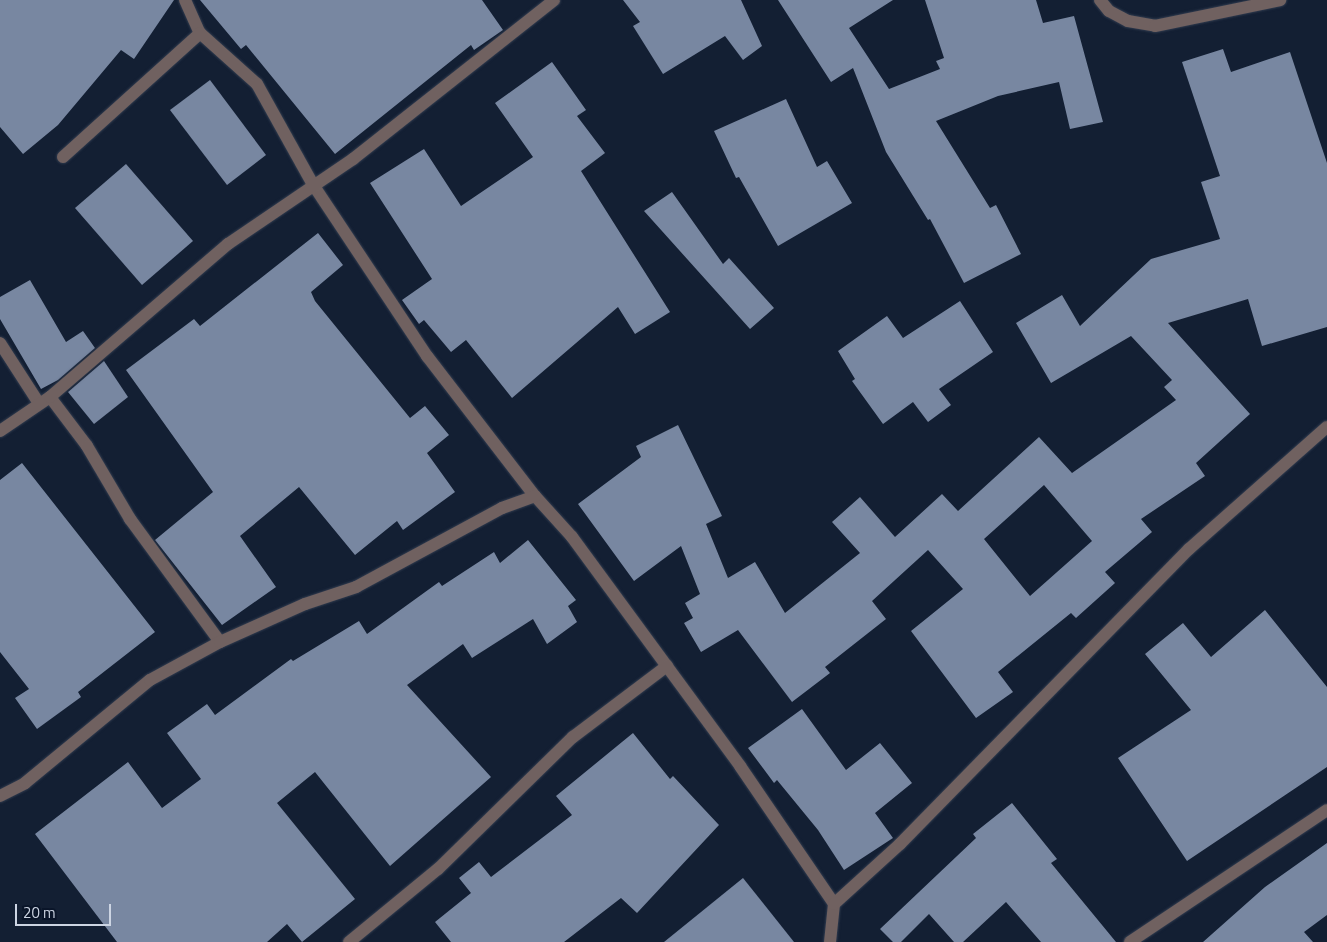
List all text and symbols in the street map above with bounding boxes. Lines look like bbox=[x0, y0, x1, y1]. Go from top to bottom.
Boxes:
scale bar bbox=[18, 894, 114, 926]
text: 20 m bbox=[23, 901, 56, 924]

